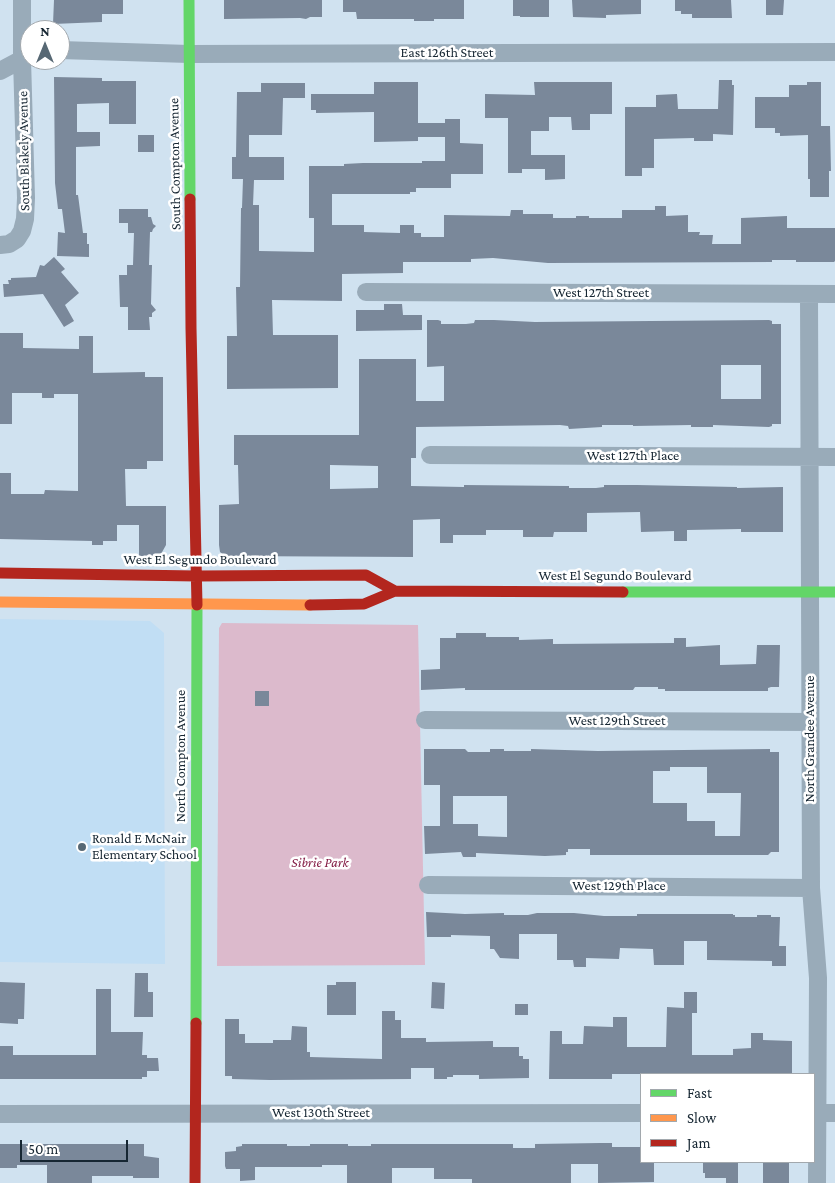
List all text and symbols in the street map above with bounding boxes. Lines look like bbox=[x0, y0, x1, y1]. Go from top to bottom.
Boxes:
north arrow bbox=[20, 20, 70, 70]
text: N bbox=[40, 23, 50, 39]
street label: East 126th Street bbox=[401, 45, 493, 61]
street label: South Blakely Avenue bbox=[15, 91, 33, 211]
street label: South Compton Avenue bbox=[165, 98, 185, 230]
street label: West 127th Street bbox=[553, 285, 649, 301]
street label: West 127th Place bbox=[587, 448, 679, 464]
street label: West El Segundo Boulevard bbox=[123, 552, 277, 568]
street label: West El Segundo Boulevard bbox=[538, 568, 692, 584]
street label: North Grandee Avenue bbox=[802, 676, 818, 802]
street label: North Compton Avenue bbox=[173, 690, 189, 822]
street label: West 129th Street bbox=[568, 713, 666, 729]
place label: Ronald E McNair Elementary School bbox=[92, 831, 197, 864]
marker: Ronald E McNair Elementary School bbox=[76, 841, 88, 853]
park label: Sibrie Park bbox=[291, 855, 349, 871]
street label: West 129th Place bbox=[572, 878, 666, 894]
legend bbox=[640, 1073, 815, 1163]
text: Fast bbox=[687, 1085, 712, 1101]
street label: West 130th Street bbox=[272, 1105, 370, 1121]
text: Slow bbox=[687, 1110, 716, 1126]
scale bar bbox=[22, 1130, 130, 1162]
text: Jam bbox=[687, 1135, 710, 1151]
text: 50 m bbox=[28, 1141, 58, 1157]

